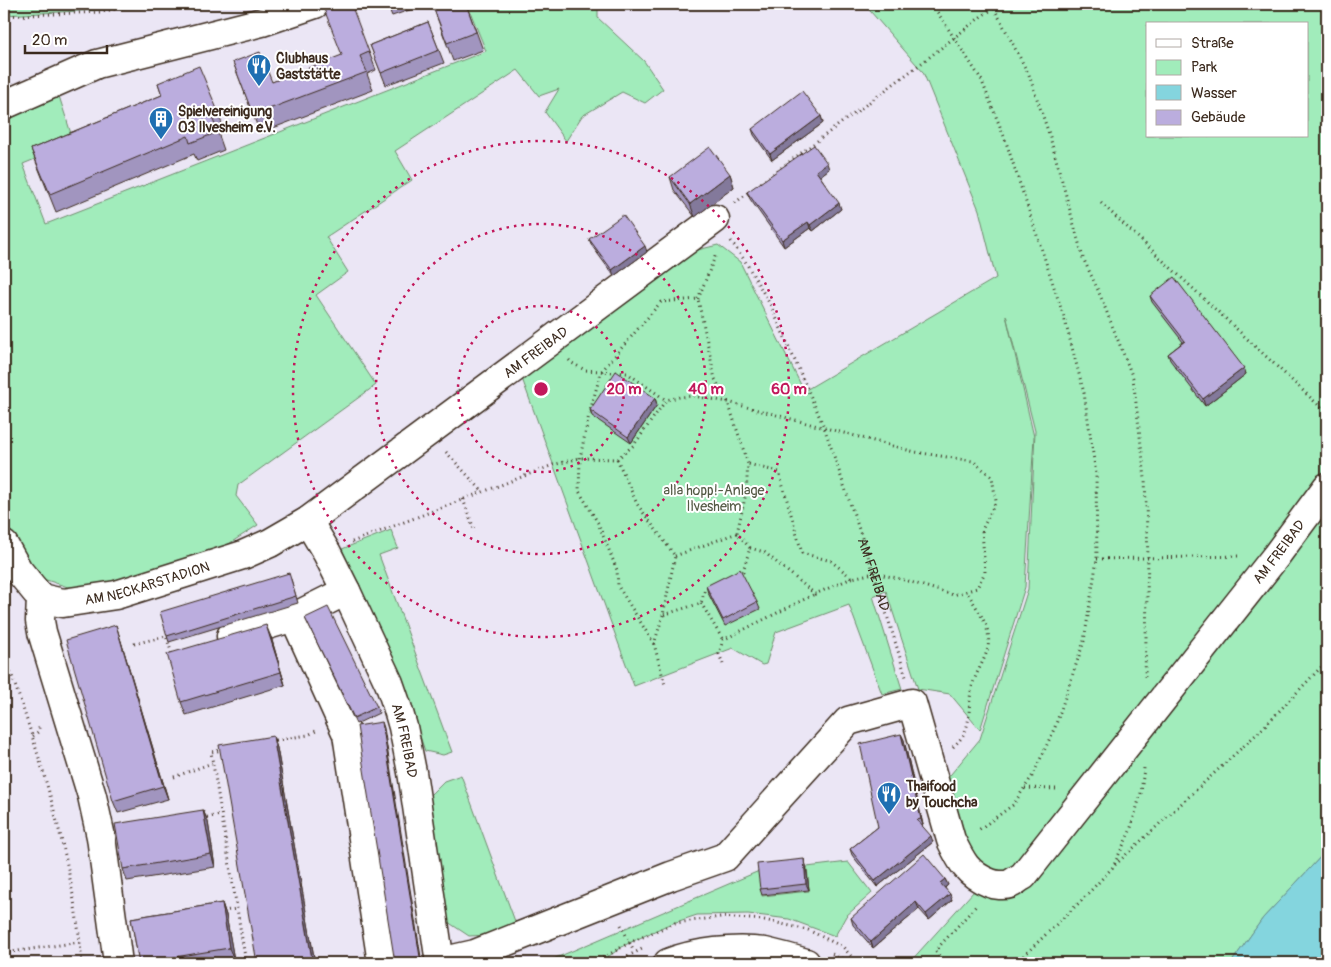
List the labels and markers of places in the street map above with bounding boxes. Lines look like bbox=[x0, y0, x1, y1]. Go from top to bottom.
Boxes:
place label: Clubhaus Gaststätte bbox=[276, 50, 342, 83]
restaurant icon: Clubhaus Gaststätte bbox=[246, 53, 272, 87]
place label: Spielvereinigung 03 Ilvesheim e.V. bbox=[178, 103, 276, 136]
building icon: Spielvereinigung 03 Ilvesheim e.V. bbox=[148, 106, 174, 140]
centre of rings bbox=[532, 380, 550, 398]
place label: Thaifood by Touchcha bbox=[905, 778, 978, 811]
restaurant icon: Thaifood by Touchcha bbox=[876, 781, 902, 815]

